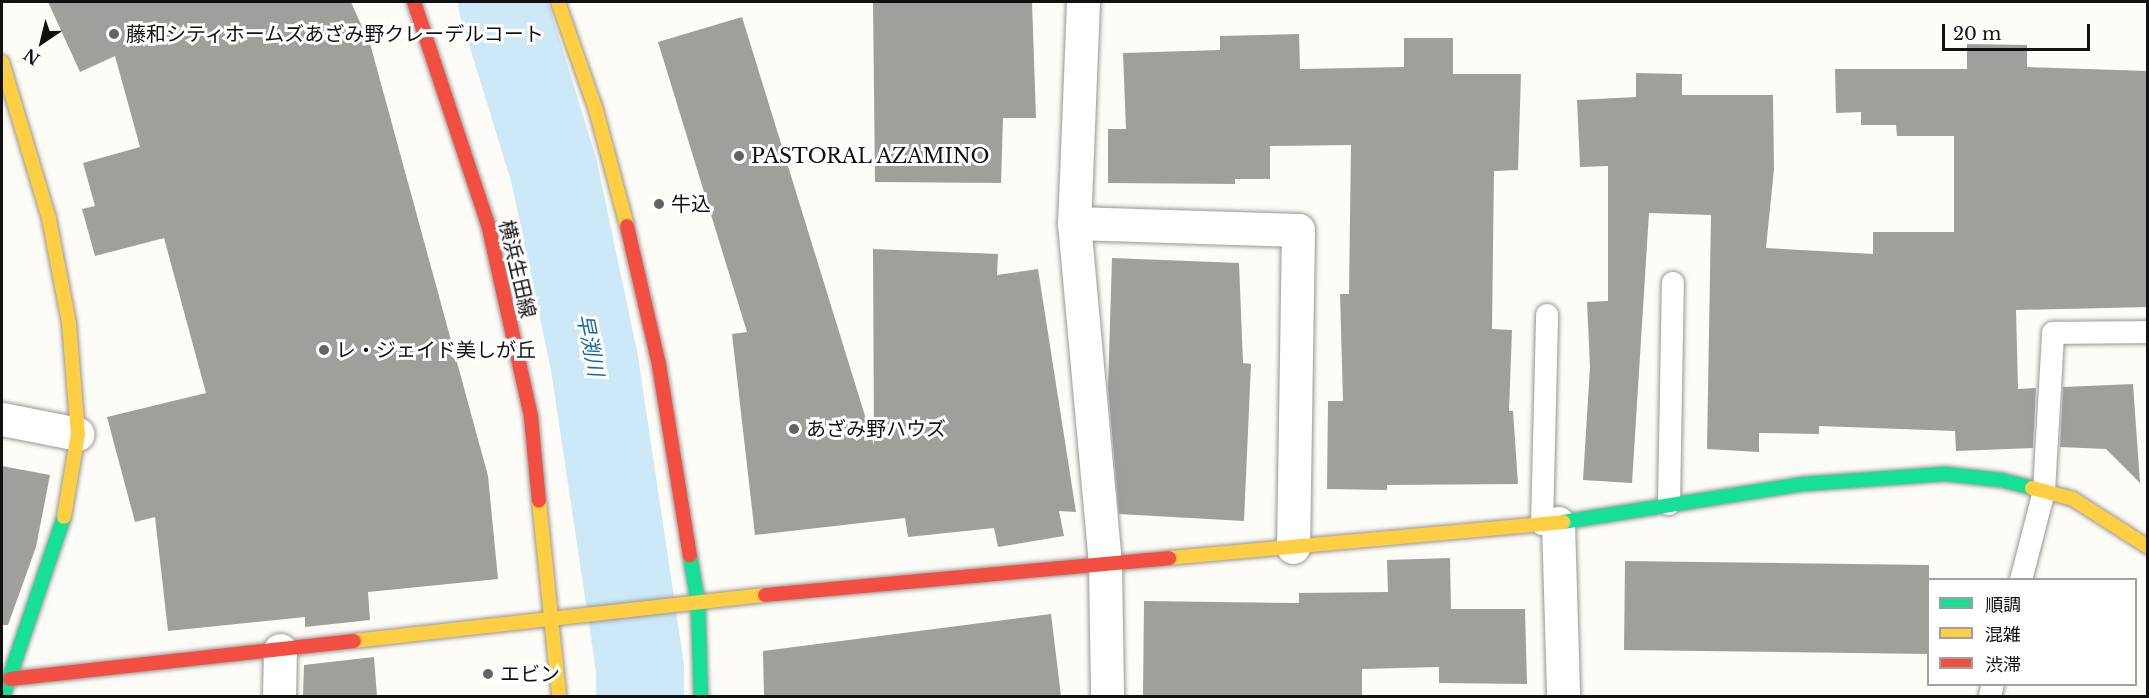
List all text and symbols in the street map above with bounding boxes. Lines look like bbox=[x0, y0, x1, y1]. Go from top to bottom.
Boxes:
north arrow bbox=[12, 12, 72, 72]
scale bar bbox=[1945, 12, 2094, 50]
place label: 藤和シティホームズあざみ野クレーデルコート bbox=[126, 22, 546, 46]
text: 20 m bbox=[1953, 23, 2001, 45]
marker: 藤和シティホームズあざみ野クレーデルコート bbox=[107, 27, 121, 41]
text: N bbox=[20, 44, 44, 69]
place label: PASTORAL AZAMINO bbox=[751, 144, 991, 168]
marker: PASTORAL AZAMINO bbox=[732, 149, 746, 163]
place label: 牛込 bbox=[671, 192, 711, 216]
marker: 牛込 bbox=[652, 197, 666, 211]
street label: 横浜生田線 bbox=[494, 218, 540, 320]
water label: 早渕川 bbox=[572, 312, 608, 378]
place label: レ・ジェイド美しが丘 bbox=[336, 338, 536, 362]
marker: レ・ジェイド美しが丘 bbox=[317, 343, 331, 357]
place label: あざみ野ハウズ bbox=[806, 417, 946, 441]
marker: あざみ野ハウズ bbox=[787, 422, 801, 436]
legend bbox=[1927, 578, 2137, 686]
text: 順調 bbox=[1985, 594, 2021, 616]
text: 混雑 bbox=[1985, 624, 2021, 646]
text: 渋滞 bbox=[1985, 654, 2021, 676]
place label: エビン bbox=[500, 662, 560, 686]
marker: エビン bbox=[481, 667, 495, 681]

